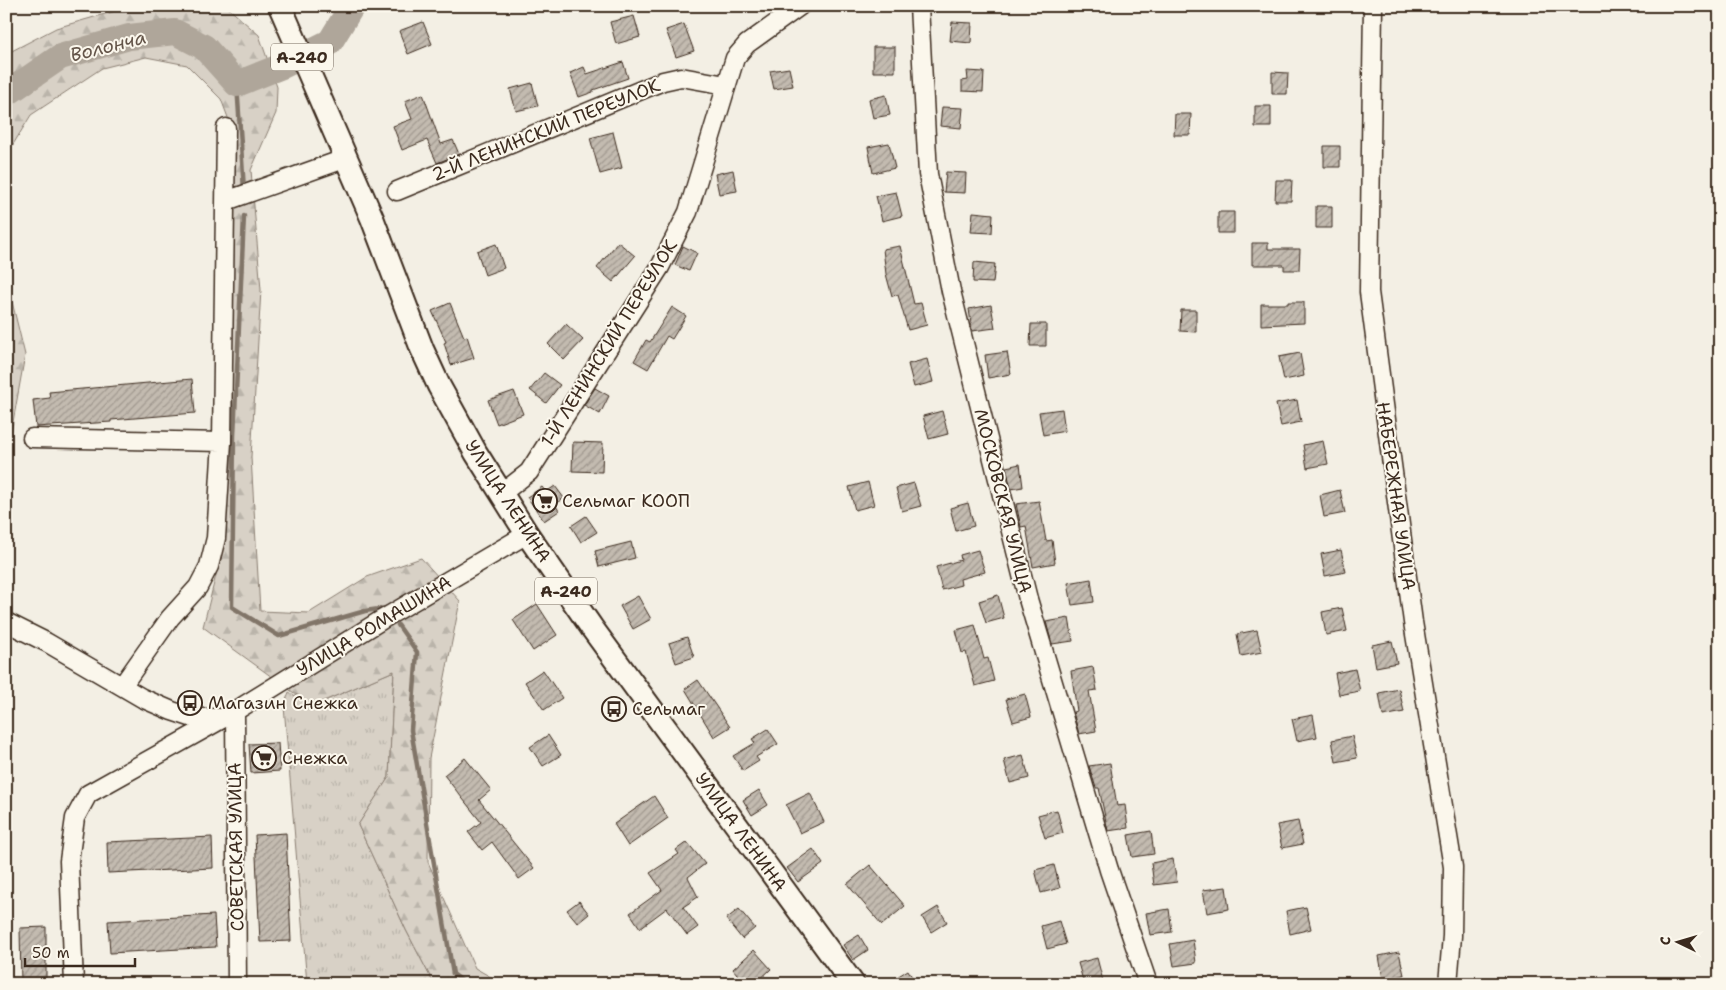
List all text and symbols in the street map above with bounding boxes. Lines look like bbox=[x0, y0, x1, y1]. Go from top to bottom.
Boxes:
water label: Волонча bbox=[67, 24, 149, 68]
road number: А-240 bbox=[271, 44, 333, 70]
street label: 2-Й ЛЕНИНСКИЙ ПЕРЕУЛОК bbox=[428, 73, 664, 187]
street label: 1-Й ЛЕНИНСКИЙ ПЕРЕУЛОК bbox=[535, 235, 683, 451]
street label: НАБЕРЕЖНАЯ УЛИЦА bbox=[1371, 400, 1421, 592]
street label: МОСКОВСКАЯ УЛИЦА bbox=[968, 406, 1038, 596]
street label: УЛИЦА ЛЕНИНА bbox=[459, 435, 557, 567]
supermarket icon: Сельмаг КООП bbox=[532, 488, 558, 514]
place label: Сельмаг КООП bbox=[562, 489, 690, 513]
street label: УЛИЦА РОМАШИНА bbox=[292, 570, 456, 682]
road number: А-240 bbox=[535, 578, 597, 604]
bus stop icon: Магазин Снежка bbox=[177, 690, 203, 716]
place label: Магазин Снежка bbox=[208, 691, 358, 715]
bus stop icon: Сельмаг bbox=[601, 696, 627, 722]
place label: Сельмаг bbox=[632, 697, 705, 721]
supermarket icon: Снежка bbox=[251, 745, 277, 771]
place label: Снежка bbox=[282, 746, 348, 770]
street label: СОВЕТСКАЯ УЛИЦА bbox=[223, 762, 249, 932]
street label: УЛИЦА ЛЕНИНА bbox=[690, 768, 792, 896]
north arrow bbox=[1654, 918, 1704, 968]
scale bar bbox=[25, 935, 135, 967]
text: С bbox=[1656, 936, 1674, 946]
text: 50 m bbox=[32, 943, 70, 963]

